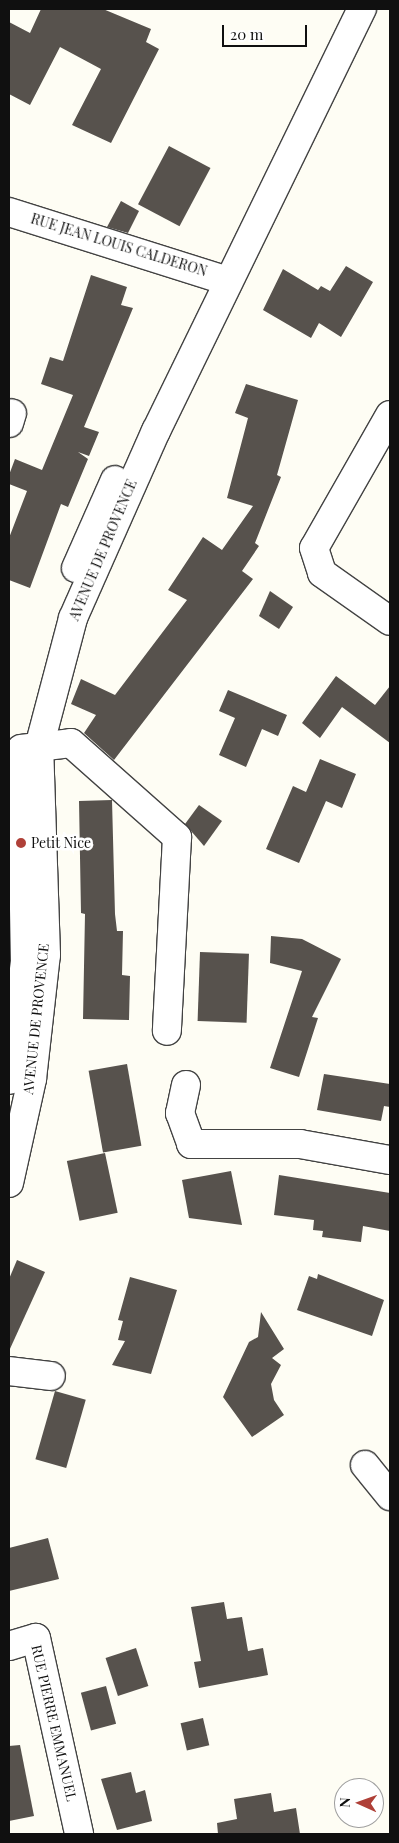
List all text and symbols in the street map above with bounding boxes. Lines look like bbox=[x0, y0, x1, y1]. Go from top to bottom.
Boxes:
scale bar bbox=[224, 15, 309, 47]
text: 20 m bbox=[230, 24, 263, 44]
street label: RUE JEAN LOUIS CALDERON bbox=[29, 210, 209, 280]
street label: AVENUE DE PROVENCE bbox=[66, 477, 140, 623]
place label: Petit Nice bbox=[31, 835, 91, 851]
marker: Petit Nice bbox=[15, 837, 27, 849]
street label: AVENUE DE PROVENCE bbox=[20, 943, 52, 1095]
street label: RUE PIERRE EMMANUEL bbox=[28, 1643, 80, 1803]
north arrow bbox=[334, 1778, 384, 1828]
text: N bbox=[335, 1797, 354, 1808]

